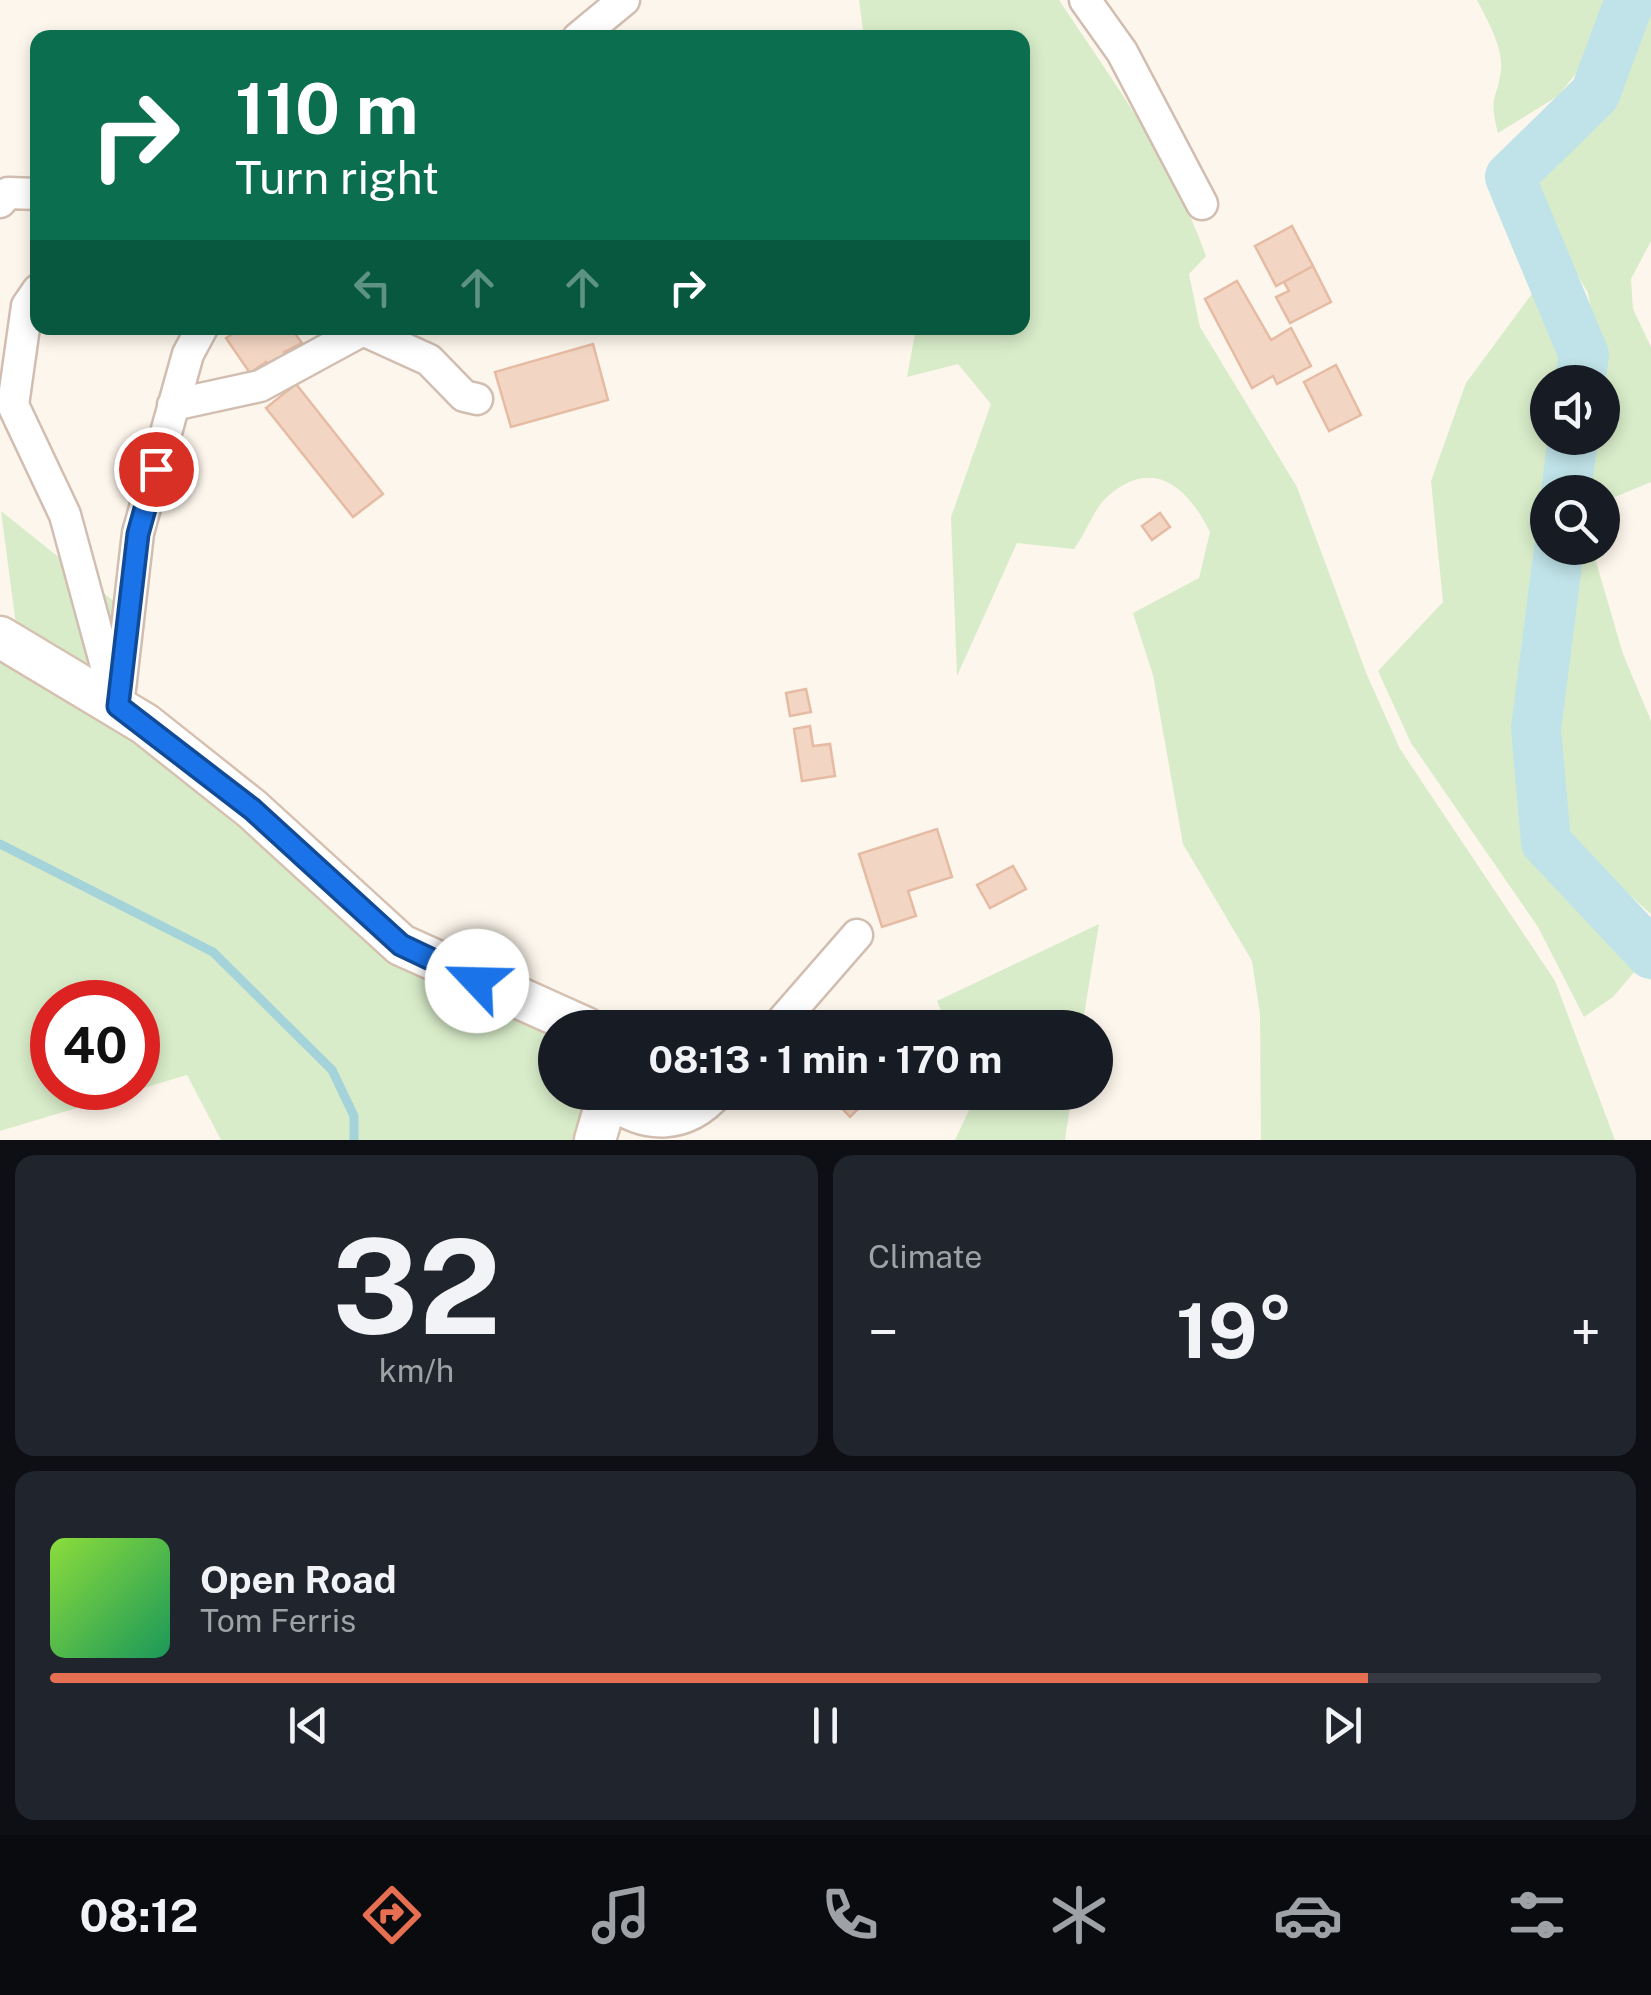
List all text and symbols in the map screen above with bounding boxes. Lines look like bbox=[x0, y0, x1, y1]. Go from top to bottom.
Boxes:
text: 110 m bbox=[235, 67, 419, 150]
icon: right bbox=[70, 70, 200, 200]
text: Turn right bbox=[235, 151, 439, 204]
icon: left bbox=[345, 260, 400, 315]
icon: ahead bbox=[450, 260, 505, 315]
icon: ahead bbox=[555, 260, 610, 315]
icon: right bbox=[660, 260, 715, 315]
map controls bbox=[1530, 365, 1620, 565]
button: sound bbox=[1530, 365, 1620, 455]
pin bbox=[114, 427, 199, 512]
icon: arrive bbox=[129, 442, 184, 497]
button: search bbox=[1530, 475, 1620, 565]
position arrow bbox=[425, 929, 529, 1033]
speed limit sign: 40 bbox=[30, 980, 160, 1110]
text: 08:13 · 1 min · 170 m bbox=[649, 1037, 1002, 1082]
text: 32 bbox=[332, 1211, 501, 1363]
text: Climate bbox=[868, 1238, 982, 1275]
text: 19° bbox=[1176, 1287, 1293, 1375]
text: − bbox=[868, 1300, 899, 1364]
text: + bbox=[1570, 1300, 1601, 1364]
text: km/h bbox=[379, 1352, 454, 1389]
text: Open Road bbox=[200, 1557, 397, 1602]
text: Tom Ferris bbox=[200, 1602, 356, 1639]
icon: previous bbox=[281, 1698, 336, 1753]
icon: pause bbox=[798, 1698, 853, 1753]
icon: next bbox=[1315, 1698, 1370, 1753]
icon: directions bbox=[357, 1880, 427, 1950]
icon: music bbox=[586, 1880, 656, 1950]
icon: phone bbox=[815, 1880, 885, 1950]
icon: climate bbox=[1044, 1880, 1114, 1950]
icon: car bbox=[1273, 1880, 1343, 1950]
icon: filters bbox=[1502, 1880, 1572, 1950]
text: 08:12 bbox=[79, 1889, 198, 1942]

